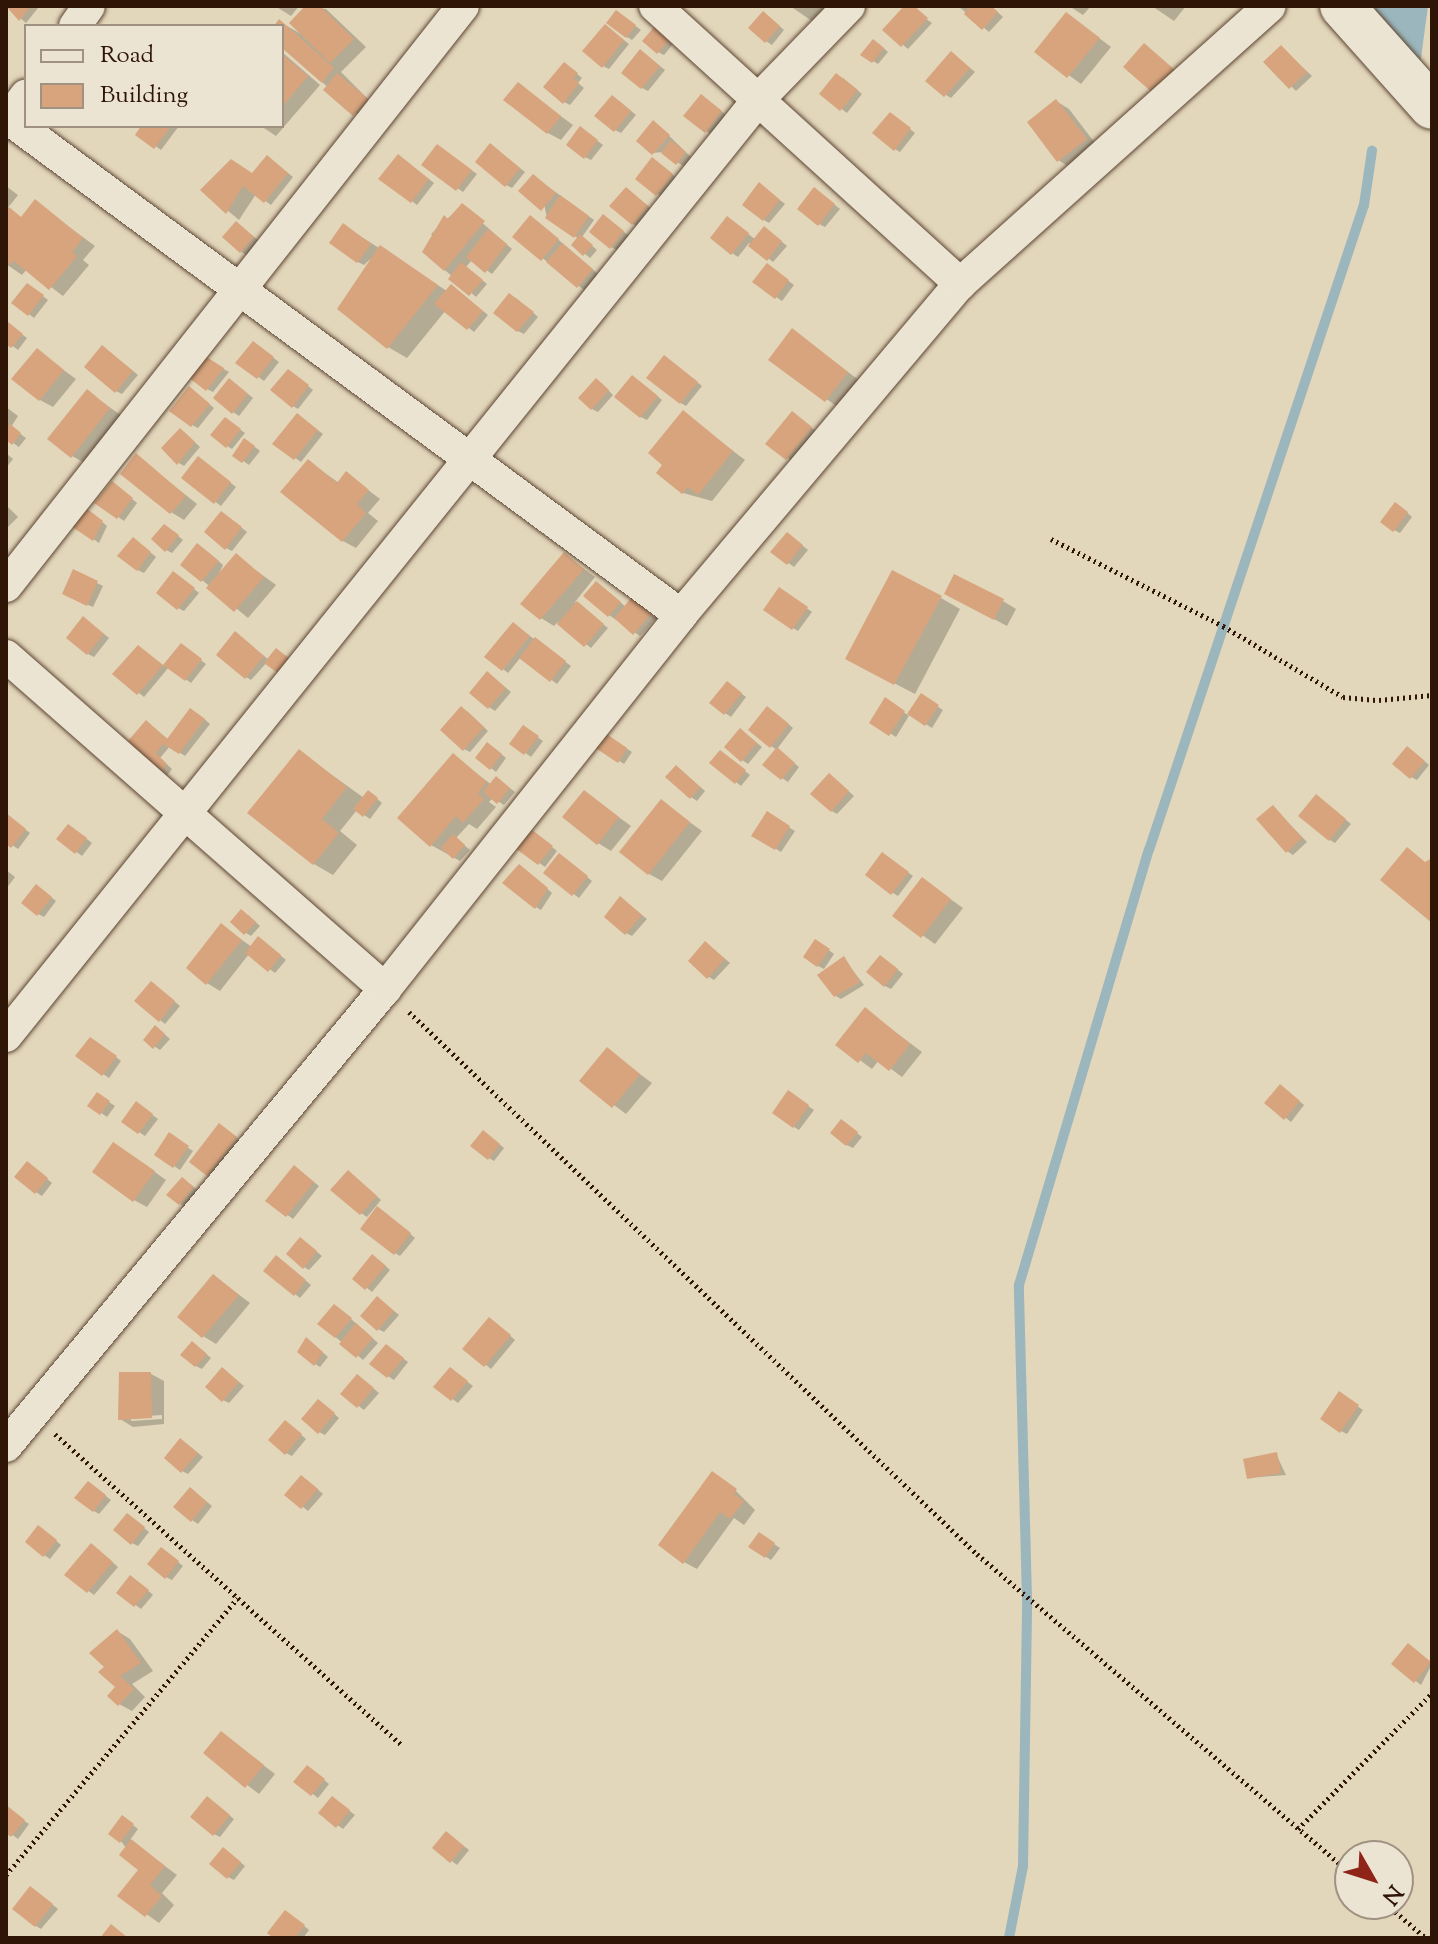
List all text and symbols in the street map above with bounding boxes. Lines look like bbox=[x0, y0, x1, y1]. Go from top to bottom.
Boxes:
legend bbox=[24, 24, 284, 128]
text: Road bbox=[100, 39, 154, 73]
text: Building bbox=[100, 79, 188, 113]
north arrow bbox=[1334, 1840, 1414, 1920]
text: N bbox=[1373, 1877, 1409, 1911]

